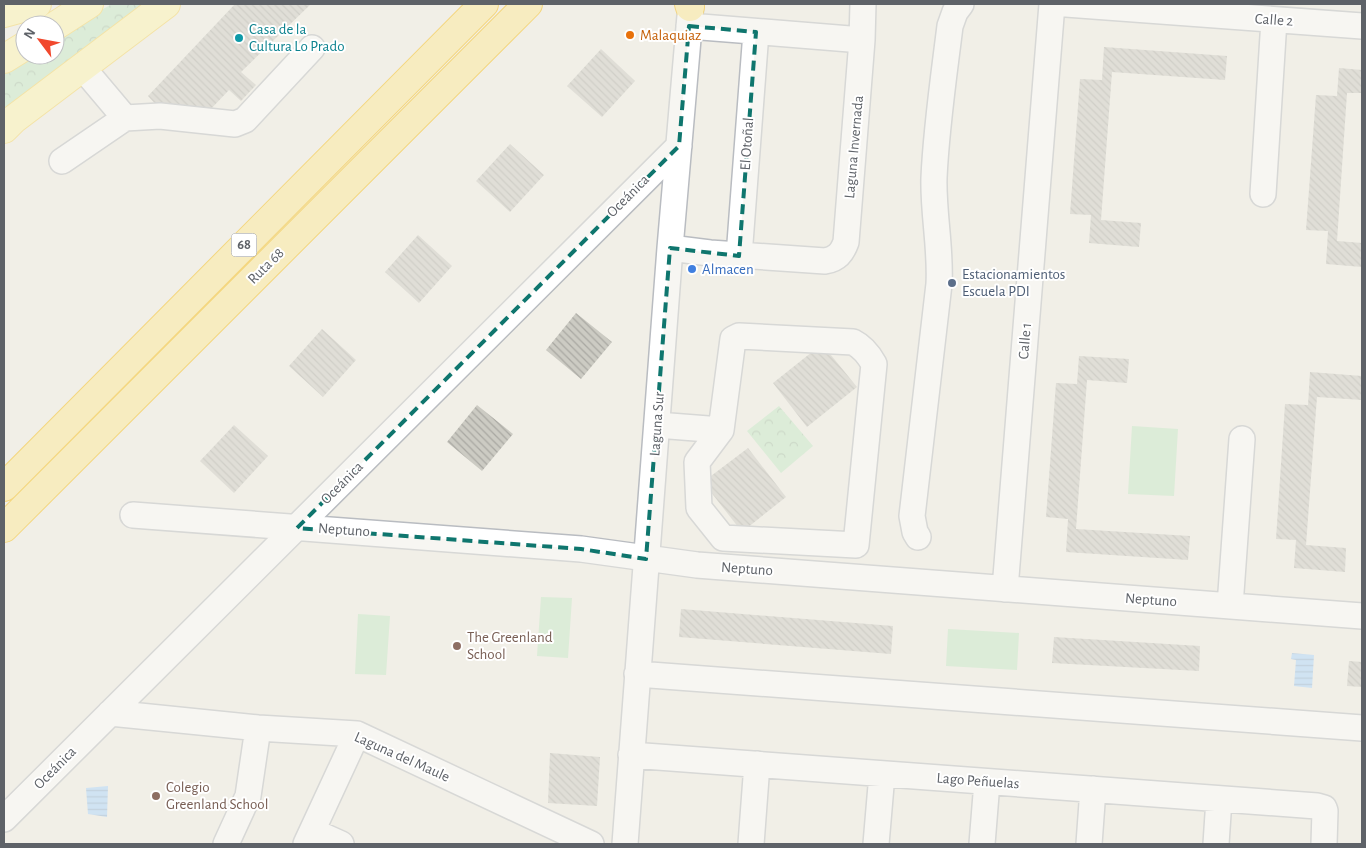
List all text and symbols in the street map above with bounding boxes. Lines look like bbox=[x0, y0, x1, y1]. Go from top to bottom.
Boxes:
street label: Calle 2 bbox=[1254, 11, 1294, 29]
north arrow bbox=[15, 15, 65, 65]
place label: Casa de la Cultura Lo Prado bbox=[249, 22, 345, 54]
text: N bbox=[21, 26, 38, 41]
place label: Malaquiaz bbox=[640, 28, 701, 43]
marker: Malaquiaz bbox=[624, 29, 636, 41]
marker: Casa de la Cultura Lo Prado bbox=[233, 32, 245, 44]
street label: Laguna Invernada bbox=[842, 95, 866, 199]
street label: El Otoñal bbox=[738, 117, 756, 171]
street label: Oceánica bbox=[604, 172, 652, 220]
road number: 68 bbox=[232, 234, 256, 256]
street label: Ruta 68 bbox=[245, 245, 287, 287]
place label: Almacen bbox=[702, 262, 754, 277]
marker: Almacen bbox=[686, 263, 698, 275]
place label: Estacionamientos Escuela PDI bbox=[962, 267, 1065, 299]
marker: Estacionamientos Escuela PDI bbox=[946, 277, 958, 289]
street label: Calle 1 bbox=[1016, 322, 1034, 360]
street label: Laguna Sur bbox=[647, 391, 667, 457]
street label: Oceánica bbox=[318, 459, 366, 507]
street label: Neptuno bbox=[318, 521, 370, 539]
street label: Neptuno bbox=[721, 560, 773, 578]
street label: Neptuno bbox=[1125, 591, 1177, 609]
place label: The Greenland School bbox=[467, 630, 553, 662]
marker: The Greenland School bbox=[451, 640, 463, 652]
street label: Laguna del Maule bbox=[352, 729, 452, 785]
street label: Oceánica bbox=[31, 744, 79, 792]
street label: Lago Peñuelas bbox=[936, 771, 1020, 791]
place label: Colegio Greenland School bbox=[166, 780, 268, 812]
marker: Colegio Greenland School bbox=[150, 790, 162, 802]

